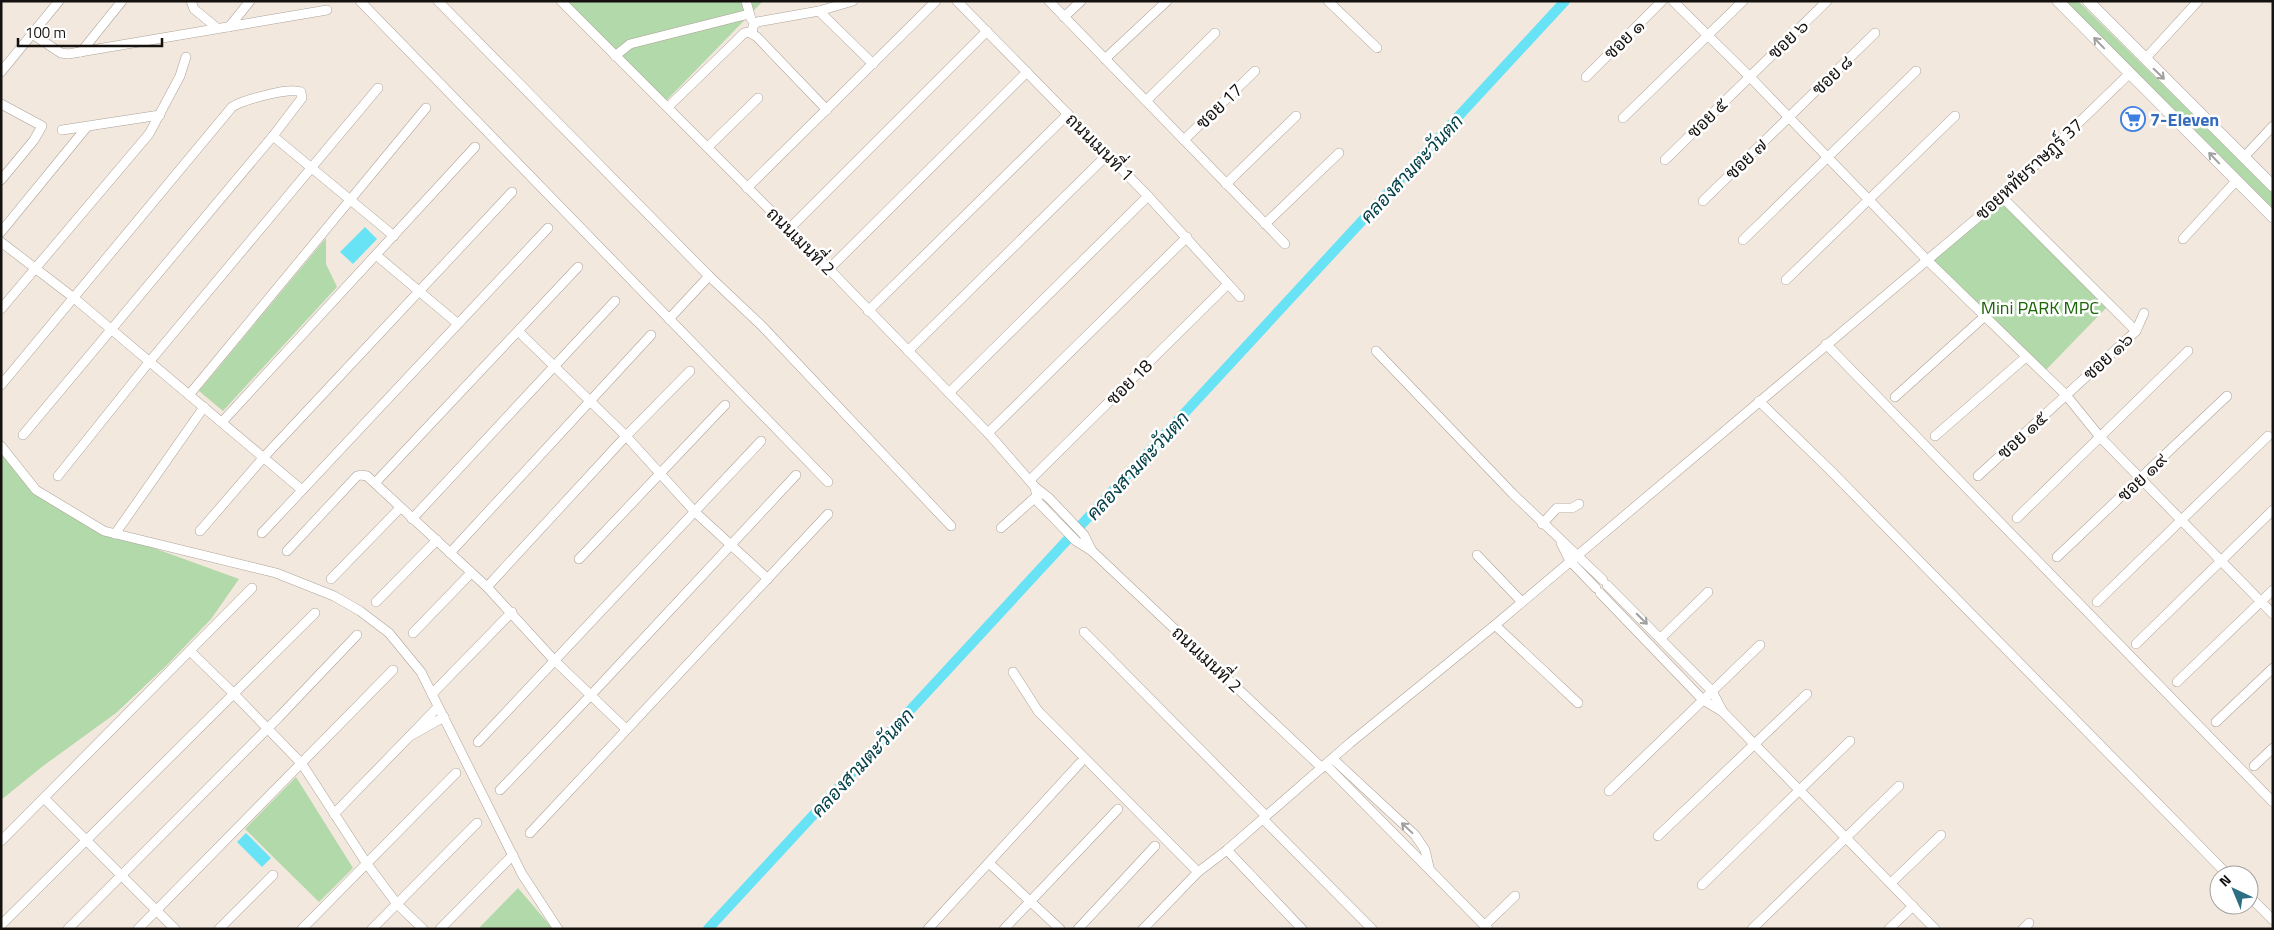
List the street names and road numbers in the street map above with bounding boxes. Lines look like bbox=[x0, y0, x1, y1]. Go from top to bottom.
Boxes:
street label: ซอย ๑ bbox=[1597, 12, 1651, 66]
street label: ซอย ๖ bbox=[1761, 13, 1815, 65]
street label: ซอย ๘ bbox=[1805, 49, 1859, 101]
street label: ซอย 17 bbox=[1189, 77, 1249, 135]
street label: ซอย ๕ bbox=[1680, 91, 1734, 145]
street label: ถนนเมนที่ 1 bbox=[1060, 105, 1142, 187]
street label: ซอยหทัยราษฎร์ 37 bbox=[1969, 112, 2089, 226]
street label: ซอย ๗ bbox=[1719, 132, 1774, 186]
street label: ถนนเมนที่ 2 bbox=[761, 199, 843, 281]
street label: ซอย ๑๖ bbox=[2077, 326, 2139, 386]
street label: ซอย 18 bbox=[1100, 353, 1158, 411]
street label: ซอย ๑๕ bbox=[1991, 404, 2054, 465]
street label: ซอย ๑๙ bbox=[2111, 446, 2173, 508]
street label: ถนนเมนที่ 2 bbox=[1166, 618, 1250, 699]

